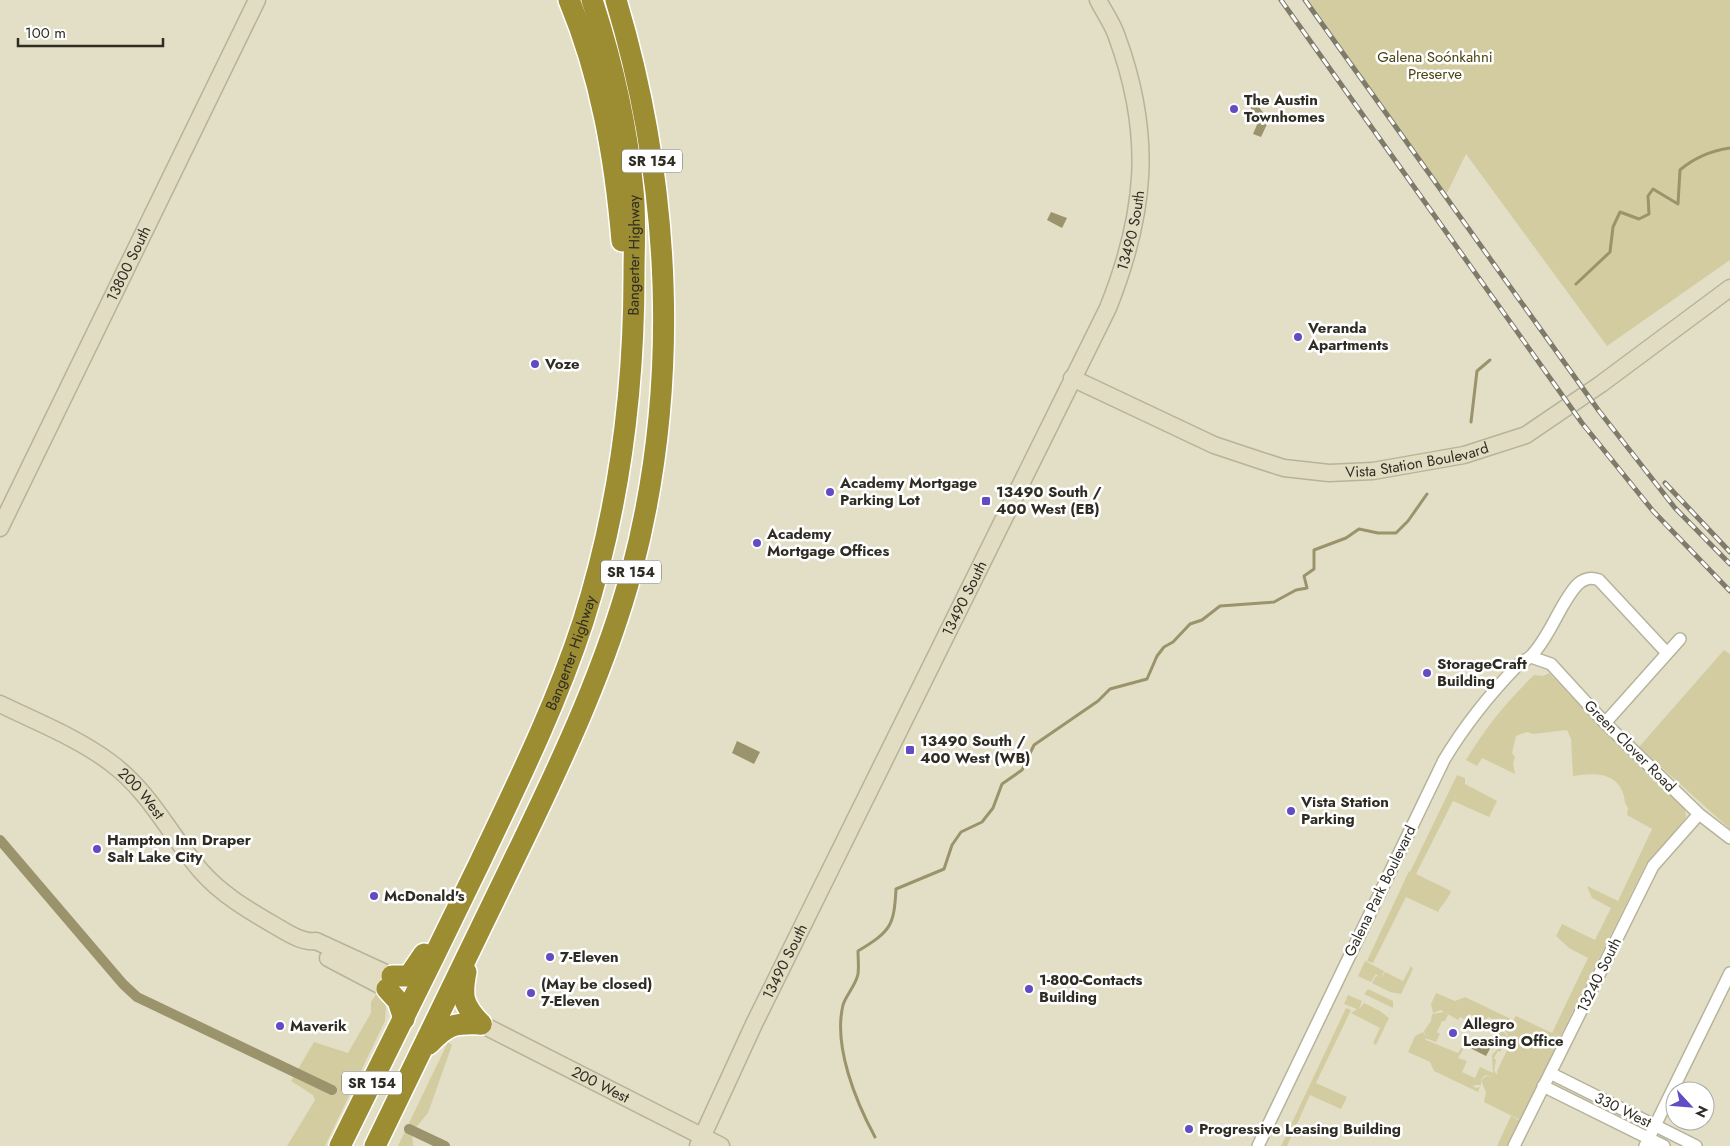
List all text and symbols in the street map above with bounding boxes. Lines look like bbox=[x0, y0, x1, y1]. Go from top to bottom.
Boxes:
scale bar bbox=[18, 15, 162, 47]
text: 100 m bbox=[25, 22, 66, 44]
park label: Galena Soónkahni Preserve bbox=[1377, 46, 1493, 85]
place label: The Austin Townhomes bbox=[1244, 89, 1325, 128]
marker: The Austin Townhomes bbox=[1228, 103, 1240, 115]
road number: SR 154 bbox=[622, 150, 682, 172]
street label: 13490 South bbox=[1111, 189, 1150, 273]
street label: Bangerter Highway bbox=[622, 193, 646, 316]
street label: 13800 South bbox=[101, 222, 156, 305]
place label: Veranda Apartments bbox=[1307, 317, 1389, 356]
marker: Veranda Apartments bbox=[1292, 331, 1304, 343]
place label: Voze bbox=[544, 353, 580, 375]
marker: Voze bbox=[529, 358, 541, 370]
street label: Vista Station Boulevard bbox=[1345, 437, 1491, 483]
place label: Academy Mortgage Parking Lot bbox=[839, 472, 977, 511]
place label: 13490 South / 400 West (EB) bbox=[996, 481, 1102, 520]
marker: Academy Mortgage Parking Lot bbox=[824, 486, 836, 498]
marker: 13490 South / 400 West (EB) bbox=[980, 495, 992, 507]
place label: Academy Mortgage Offices bbox=[766, 523, 889, 562]
marker: Academy Mortgage Offices bbox=[751, 537, 763, 549]
street label: 13490 South bbox=[936, 557, 992, 640]
road number: SR 154 bbox=[601, 560, 661, 584]
street label: Bangerter Highway bbox=[540, 592, 602, 714]
place label: StorageCraft Building bbox=[1437, 653, 1527, 692]
marker: StorageCraft Building bbox=[1421, 667, 1433, 679]
street label: Green Clover Road bbox=[1579, 695, 1681, 797]
place label: 13490 South / 400 West (WB) bbox=[920, 730, 1030, 769]
marker: 13490 South / 400 West (WB) bbox=[904, 744, 916, 756]
street label: 200 West bbox=[113, 762, 170, 824]
place label: Vista Station Parking bbox=[1300, 791, 1389, 830]
marker: Vista Station Parking bbox=[1285, 805, 1297, 817]
street label: Galena Park Boulevard bbox=[1339, 822, 1421, 960]
place label: Hampton Inn Draper Salt Lake City bbox=[107, 829, 252, 868]
marker: Hampton Inn Draper Salt Lake City bbox=[91, 843, 103, 855]
place label: McDonald's bbox=[384, 885, 465, 907]
marker: McDonald's bbox=[368, 890, 380, 902]
street label: 13490 South bbox=[757, 920, 813, 1003]
street label: 13240 South bbox=[1571, 934, 1627, 1016]
place label: 7-Eleven bbox=[560, 946, 619, 968]
marker: 7-Eleven bbox=[544, 951, 556, 963]
place label: 1-800-Contacts Building bbox=[1039, 969, 1143, 1008]
place label: (May be closed) 7-Eleven bbox=[541, 973, 652, 1012]
marker: 1-800-Contacts Building bbox=[1023, 983, 1035, 995]
marker: (May be closed) 7-Eleven bbox=[525, 987, 537, 999]
place label: Allegro Leasing Office bbox=[1462, 1013, 1564, 1052]
place label: Maverik bbox=[290, 1015, 347, 1037]
marker: Maverik bbox=[274, 1020, 286, 1032]
marker: Allegro Leasing Office bbox=[1447, 1027, 1459, 1039]
street label: 200 West bbox=[568, 1061, 633, 1109]
road number: SR 154 bbox=[342, 1072, 402, 1094]
north arrow bbox=[1665, 1081, 1715, 1131]
street label: 330 West bbox=[1591, 1087, 1656, 1133]
text: N bbox=[1690, 1102, 1713, 1121]
place label: Progressive Leasing Building bbox=[1199, 1118, 1401, 1140]
marker: Progressive Leasing Building bbox=[1183, 1123, 1195, 1135]

